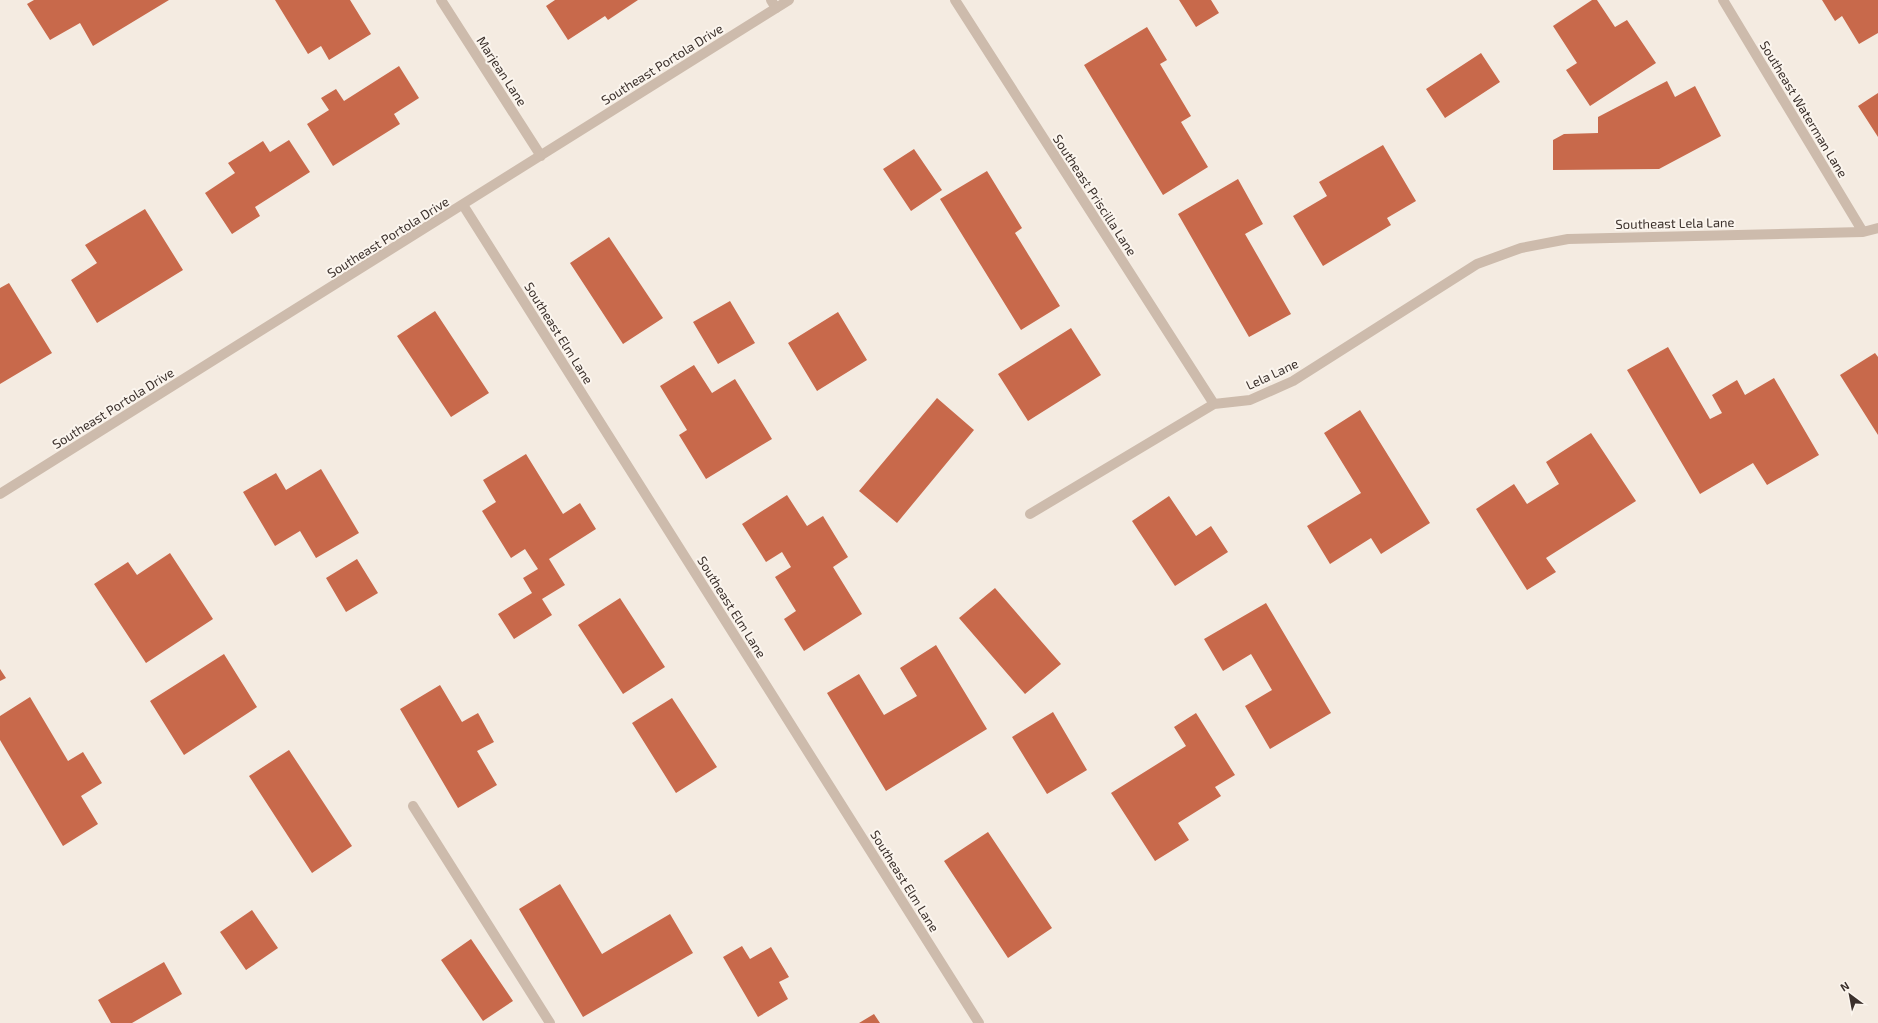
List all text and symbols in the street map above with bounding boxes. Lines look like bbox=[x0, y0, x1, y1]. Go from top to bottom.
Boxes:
street label: Southeast Portola Drive bbox=[598, 20, 726, 108]
street label: Marjean Lane bbox=[474, 33, 530, 109]
street label: Southeast Waterman Lane bbox=[1757, 38, 1851, 180]
street label: Southeast Priscilla Lane bbox=[1050, 131, 1140, 259]
street label: Southeast Portola Drive bbox=[324, 193, 452, 281]
street label: Southeast Lela Lane bbox=[1615, 214, 1735, 232]
street label: Southeast Elm Lane bbox=[521, 279, 597, 387]
street label: Lela Lane bbox=[1243, 355, 1301, 393]
street label: Southeast Portola Drive bbox=[49, 364, 177, 452]
street label: Southeast Elm Lane bbox=[694, 553, 770, 661]
street label: Southeast Elm Lane bbox=[867, 827, 943, 935]
north arrow bbox=[1830, 975, 1870, 1015]
text: N bbox=[1838, 978, 1851, 994]

